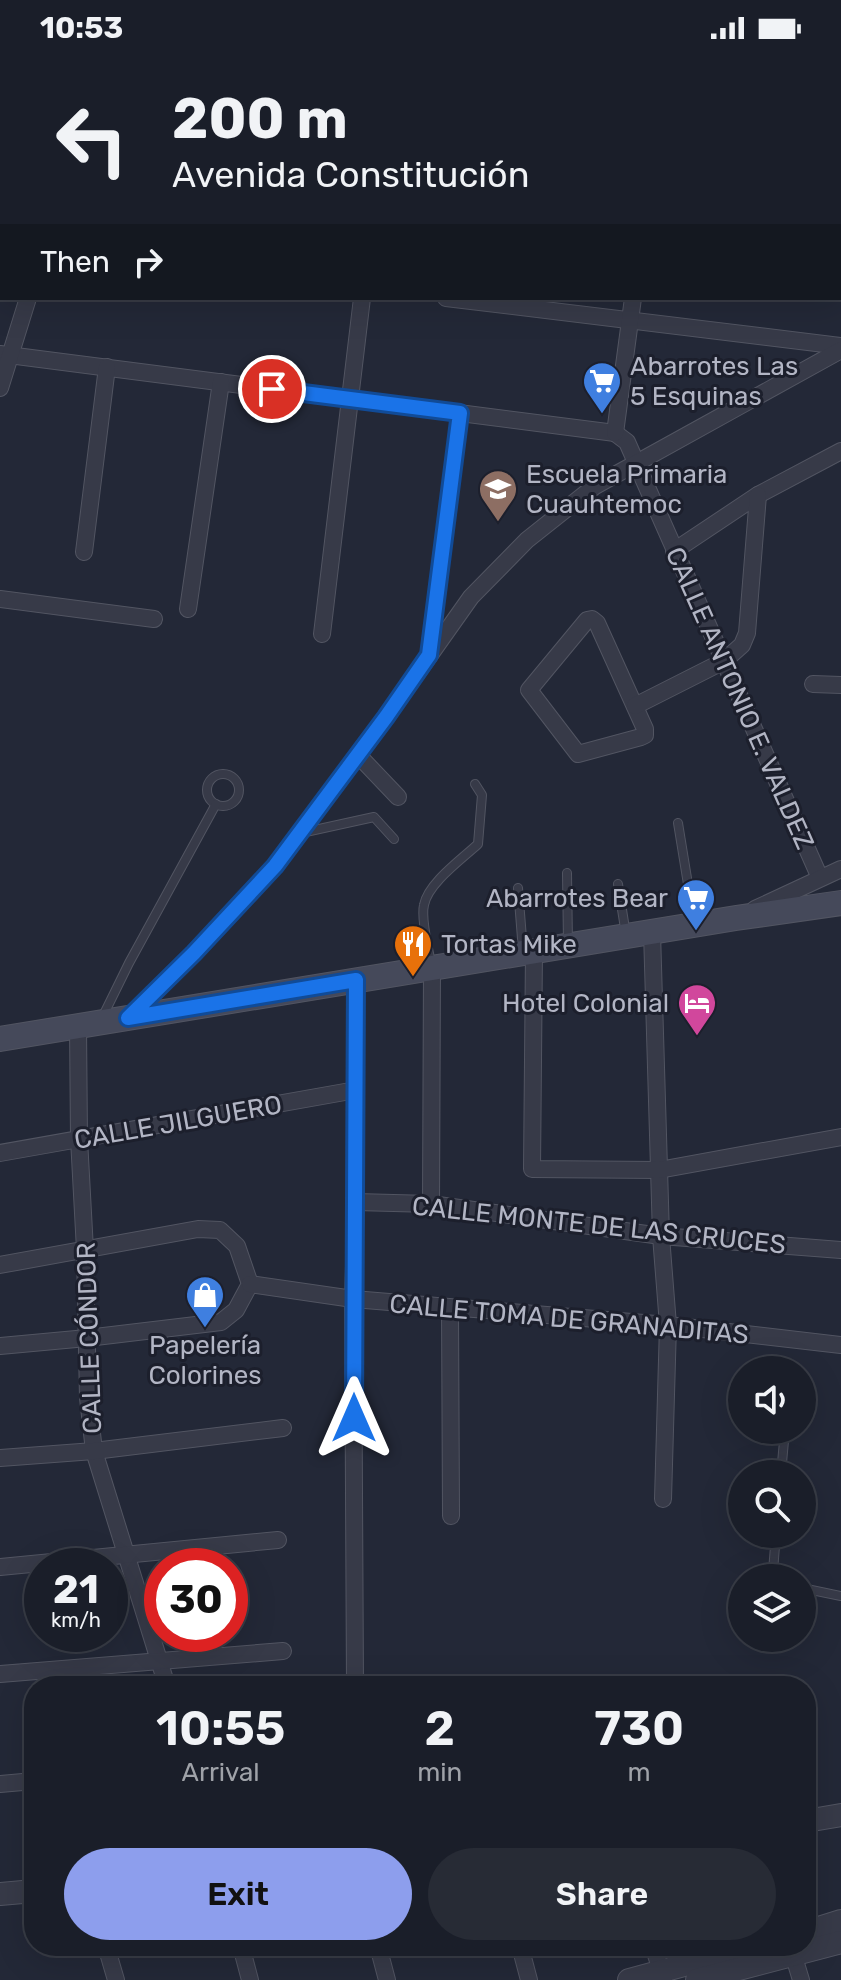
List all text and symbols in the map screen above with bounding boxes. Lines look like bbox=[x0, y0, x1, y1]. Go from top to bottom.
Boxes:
text: 10:53 bbox=[40, 10, 123, 46]
text: 200 m bbox=[172, 86, 348, 152]
icon: left bbox=[40, 88, 144, 192]
text: Avenida Constitución bbox=[172, 153, 529, 196]
icon: right bbox=[126, 240, 170, 284]
text: Then bbox=[40, 244, 110, 280]
place label: Abarrotes Las 5 Esquinas bbox=[630, 351, 798, 412]
pin bbox=[238, 355, 306, 423]
supermarket icon: Abarrotes Las 5 Esquinas bbox=[581, 360, 623, 415]
icon: arrive bbox=[250, 367, 294, 411]
place label: Escuela Primaria Cuauhtemoc bbox=[526, 459, 727, 520]
school or university icon: Escuela Primaria Cuauhtemoc bbox=[477, 468, 519, 523]
street label: CALLE ANTONIO E. VALDEZ bbox=[659, 542, 820, 854]
supermarket icon: Abarrotes Bear bbox=[675, 877, 717, 932]
place label: Abarrotes Bear bbox=[486, 883, 668, 914]
restaurant icon: Tortas Mike bbox=[392, 923, 434, 978]
place label: Tortas Mike bbox=[441, 929, 577, 960]
hotel icon: Hotel Colonial bbox=[676, 982, 718, 1037]
place label: Hotel Colonial bbox=[502, 988, 669, 1019]
street label: CALLE JILGUERO bbox=[72, 1089, 284, 1156]
street label: CALLE MONTE DE LAS CRUCES bbox=[411, 1190, 787, 1261]
street label: CALLE CÓNDOR bbox=[71, 1242, 108, 1434]
shop icon: Papelería Colorines bbox=[184, 1274, 226, 1329]
street label: CALLE TOMA DE GRANADITAS bbox=[388, 1288, 750, 1351]
place label: Papelería Colorines bbox=[148, 1330, 262, 1391]
map controls bbox=[728, 1356, 816, 1652]
button: sound bbox=[728, 1356, 816, 1444]
position arrow bbox=[312, 1376, 396, 1460]
button: search bbox=[728, 1460, 816, 1548]
speed limit sign: 30 bbox=[144, 1548, 248, 1652]
button: layers bbox=[728, 1564, 816, 1652]
text: 21 bbox=[53, 1566, 99, 1613]
text: km/h bbox=[51, 1608, 101, 1632]
text: 10:55 bbox=[156, 1700, 285, 1757]
text: 2 bbox=[425, 1700, 455, 1757]
text: 730 bbox=[594, 1700, 684, 1757]
text: Arrival bbox=[182, 1757, 260, 1788]
text: min bbox=[417, 1757, 462, 1788]
text: m bbox=[628, 1757, 651, 1788]
button: Exit bbox=[64, 1848, 412, 1940]
button: Share bbox=[428, 1848, 776, 1940]

